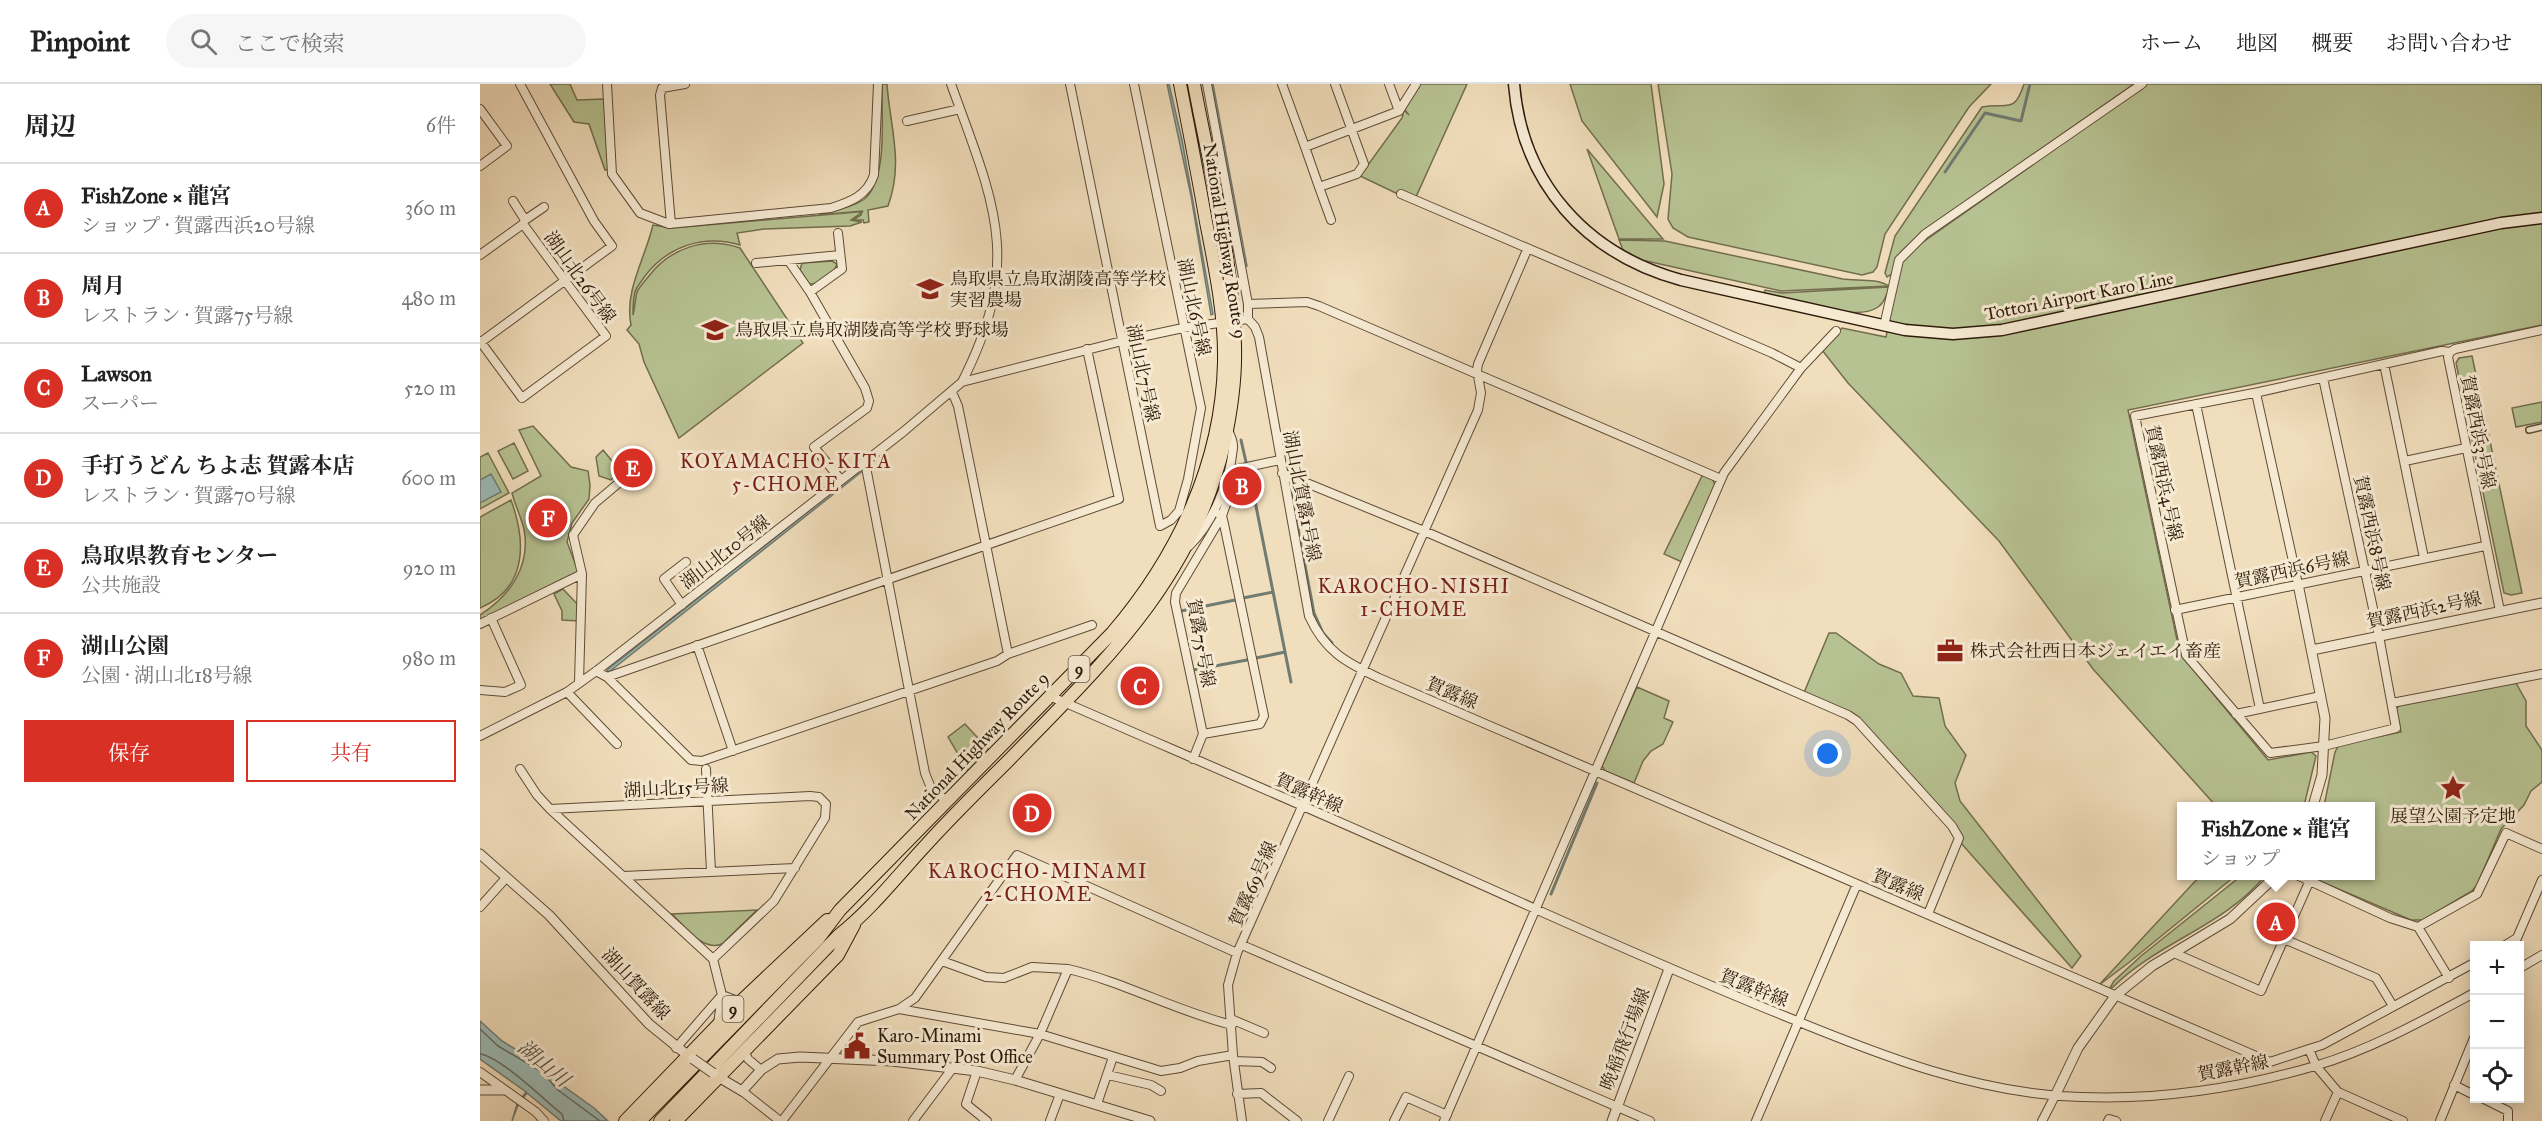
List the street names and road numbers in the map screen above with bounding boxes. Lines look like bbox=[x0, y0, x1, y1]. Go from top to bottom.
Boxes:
street label: National Highway Route 9 bbox=[1198, 142, 1251, 341]
street label: 湖山北26号線 bbox=[539, 227, 621, 327]
street label: 湖山北6号線 bbox=[1173, 256, 1215, 358]
street label: Tottori Airport Karo Line bbox=[1983, 267, 2175, 325]
street label: 湖山北7号線 bbox=[1122, 322, 1164, 424]
street label: 賀露西浜3号線 bbox=[2456, 373, 2500, 491]
street label: 賀露西浜4号線 bbox=[2141, 423, 2187, 543]
street label: 湖山北賀露1号線 bbox=[1279, 429, 1325, 563]
street label: 賀露西浜8号線 bbox=[2349, 473, 2395, 593]
street label: 湖山北10号線 bbox=[676, 510, 774, 594]
street label: 賀露西浜6号線 bbox=[2232, 547, 2352, 593]
street label: 賀露西浜2号線 bbox=[2365, 587, 2483, 633]
street label: 賀露75号線 bbox=[1182, 597, 1220, 689]
road number: 9 bbox=[1068, 656, 1090, 682]
street label: National Highway Route 9 bbox=[900, 667, 1054, 825]
street label: 賀露線 bbox=[1423, 672, 1481, 714]
street label: 賀露幹線 bbox=[1272, 768, 1346, 818]
street label: 湖山北15号線 bbox=[623, 774, 729, 802]
street label: 賀露69号線 bbox=[1224, 838, 1282, 930]
street label: 賀露線 bbox=[1869, 864, 1927, 906]
street label: 湖山賀露線 bbox=[597, 944, 675, 1024]
street label: 賀露幹線 bbox=[1717, 964, 1791, 1012]
street label: 晩稲飛行場線 bbox=[1595, 985, 1655, 1093]
road number: 9 bbox=[722, 996, 744, 1022]
street label: 賀露幹線 bbox=[2196, 1050, 2270, 1086]

